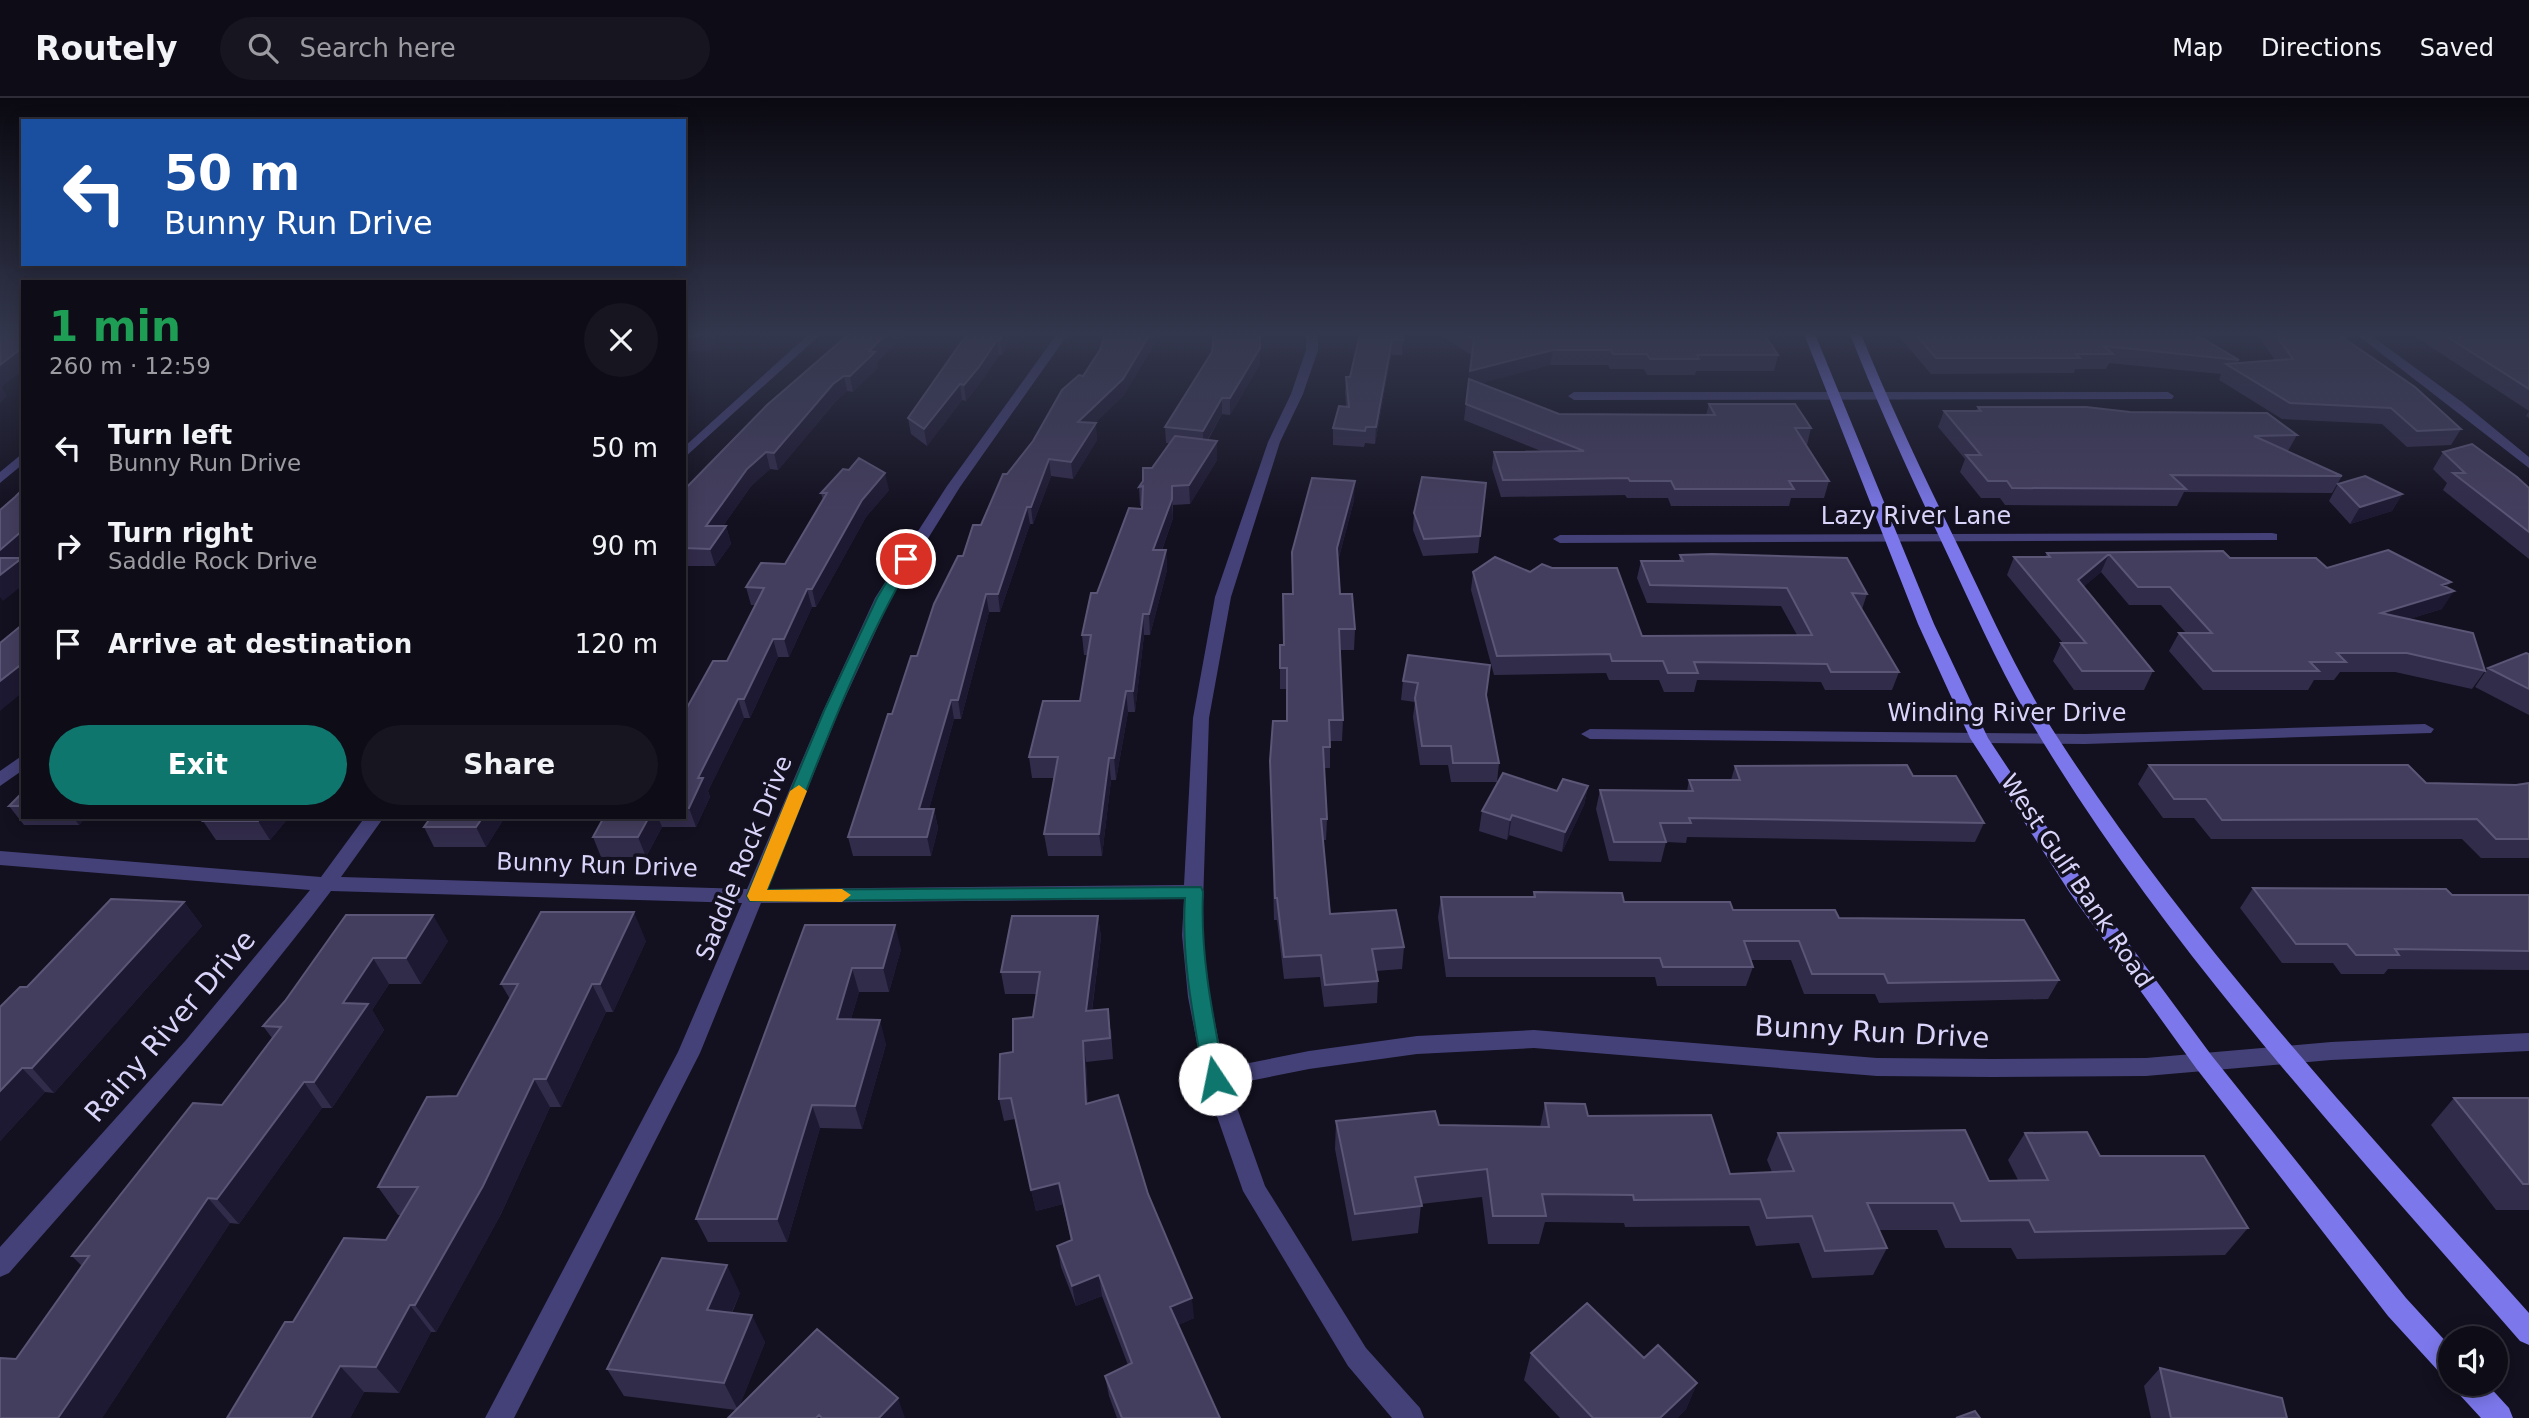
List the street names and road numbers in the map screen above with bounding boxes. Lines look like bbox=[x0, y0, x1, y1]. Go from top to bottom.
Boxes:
street label: Lazy River Lane bbox=[1821, 502, 2011, 530]
street label: Winding River Drive bbox=[1888, 699, 2126, 727]
street label: Saddle Rock Drive bbox=[690, 751, 798, 965]
street label: West Gulf Bank Road bbox=[1995, 769, 2159, 993]
street label: Bunny Run Drive bbox=[496, 847, 698, 883]
street label: Rainy River Drive bbox=[78, 923, 262, 1129]
street label: Bunny Run Drive bbox=[1754, 1009, 1990, 1055]

